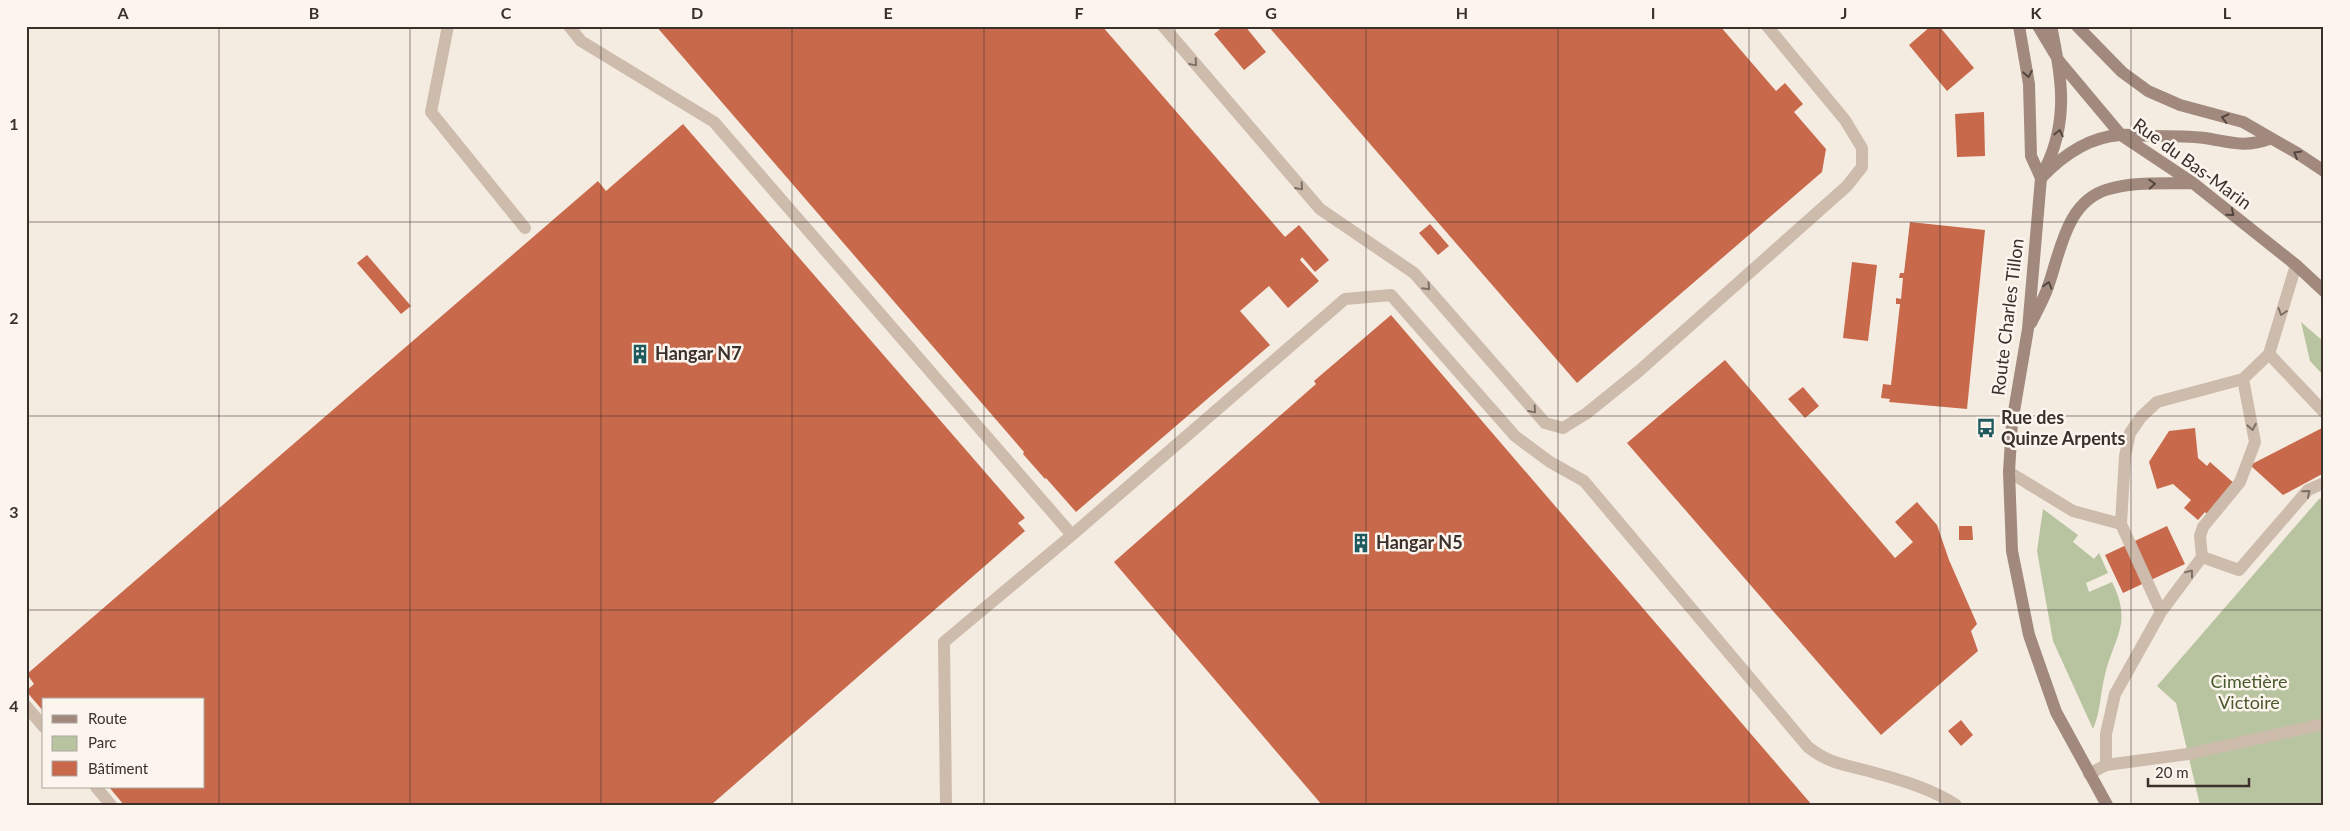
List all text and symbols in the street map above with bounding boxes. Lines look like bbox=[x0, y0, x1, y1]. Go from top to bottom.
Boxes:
text: A bbox=[116, 3, 129, 22]
text: B bbox=[309, 3, 319, 22]
text: C bbox=[501, 3, 512, 22]
text: D bbox=[691, 3, 703, 22]
text: E bbox=[883, 3, 893, 22]
text: F bbox=[1074, 3, 1084, 22]
text: G bbox=[1265, 3, 1277, 22]
text: H bbox=[1456, 3, 1468, 22]
text: I bbox=[1651, 3, 1655, 22]
text: J bbox=[1841, 3, 1847, 22]
text: K bbox=[2031, 3, 2043, 22]
text: L bbox=[2223, 3, 2232, 22]
one-way arrow bbox=[1189, 58, 1198, 67]
one-way arrow bbox=[2022, 70, 2032, 79]
street label: Rue du Bas-Marin bbox=[2129, 113, 2256, 214]
one-way arrow bbox=[2221, 113, 2230, 124]
text: 1 bbox=[9, 114, 19, 133]
one-way arrow bbox=[2053, 129, 2064, 138]
one-way arrow bbox=[2294, 150, 2303, 160]
one-way arrow bbox=[2148, 179, 2156, 190]
one-way arrow bbox=[1294, 181, 1303, 190]
one-way arrow bbox=[2225, 207, 2234, 215]
street label: Route Charles Tillon bbox=[1986, 237, 2028, 397]
one-way arrow bbox=[1421, 281, 1430, 290]
one-way arrow bbox=[2042, 281, 2052, 290]
one-way arrow bbox=[2277, 307, 2287, 315]
text: 2 bbox=[9, 308, 19, 327]
place label: Hangar N7 bbox=[655, 342, 742, 364]
building icon: Hangar N7 bbox=[629, 343, 651, 365]
one-way arrow bbox=[1527, 404, 1536, 413]
place label: Rue des Quinze Arpents bbox=[2001, 406, 2126, 449]
bus stop icon: Rue des Quinze Arpents bbox=[1975, 417, 1997, 439]
one-way arrow bbox=[2247, 423, 2257, 432]
one-way arrow bbox=[2302, 490, 2311, 499]
text: 3 bbox=[9, 502, 19, 521]
place label: Hangar N5 bbox=[1376, 531, 1463, 553]
building icon: Hangar N5 bbox=[1350, 532, 1372, 554]
one-way arrow bbox=[2184, 570, 2192, 579]
park label: Cimetière Victoire bbox=[2211, 670, 2287, 713]
text: 4 bbox=[9, 696, 19, 715]
legend bbox=[42, 698, 205, 788]
text: Route bbox=[88, 709, 127, 727]
text: Parc bbox=[88, 733, 117, 751]
scale bar bbox=[2148, 756, 2249, 788]
text: Bâtiment bbox=[88, 759, 149, 777]
text: 20 m bbox=[2155, 763, 2189, 781]

